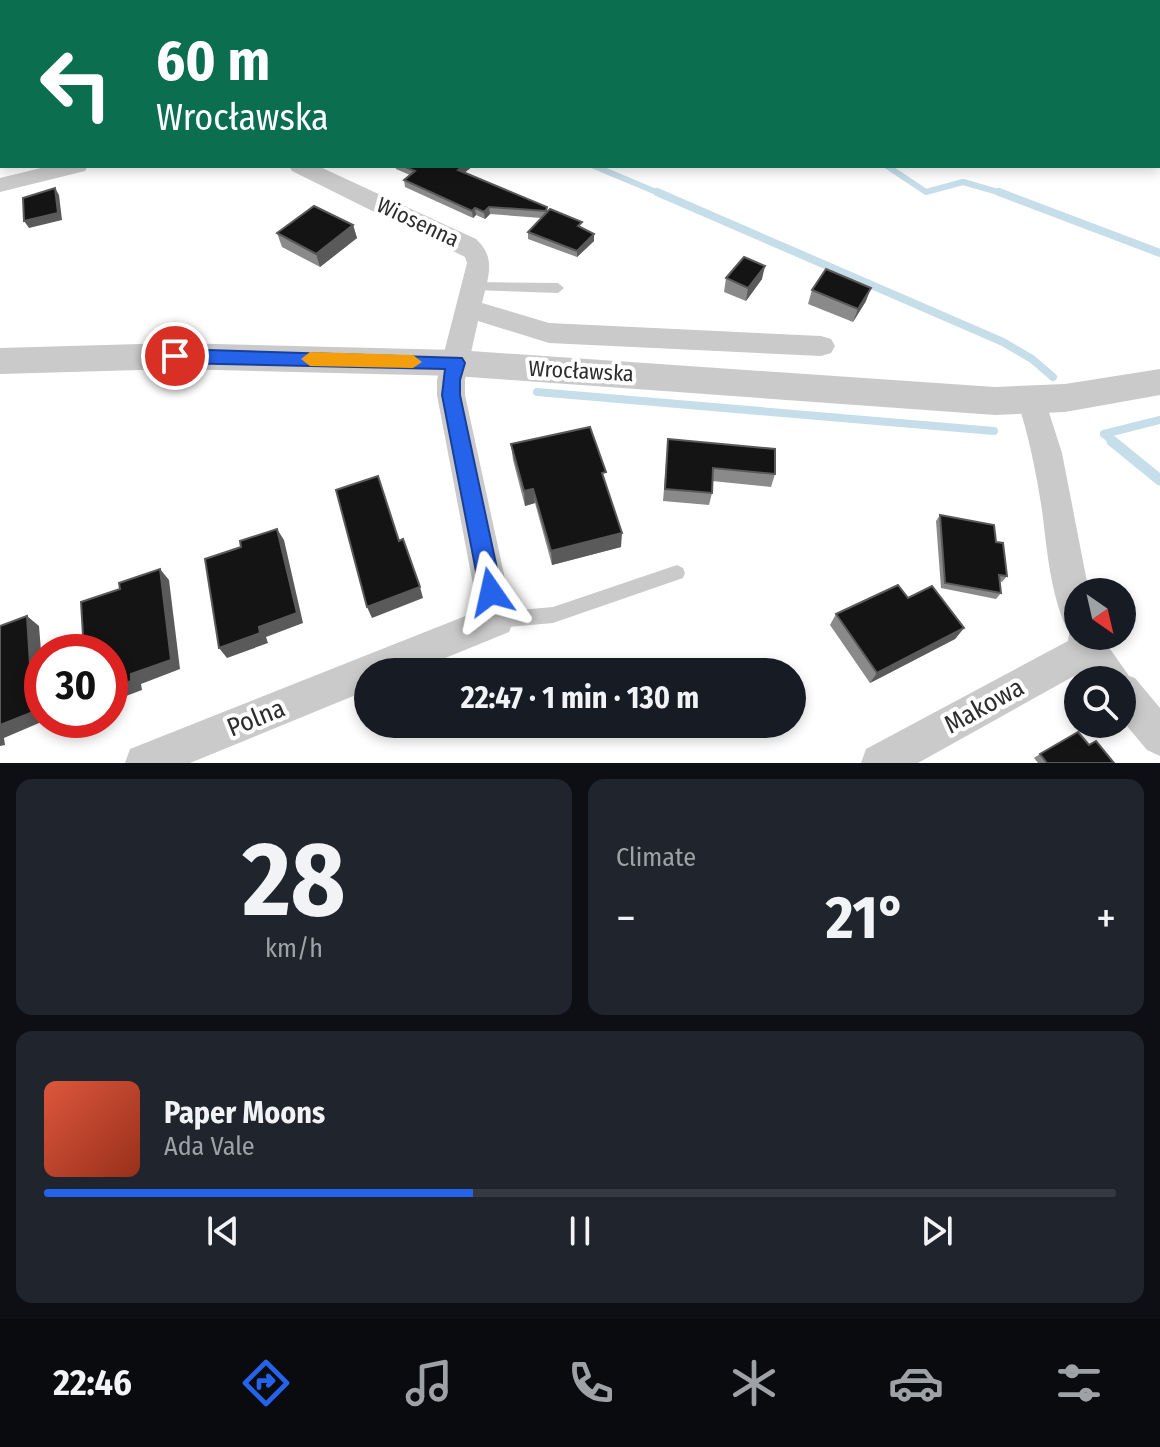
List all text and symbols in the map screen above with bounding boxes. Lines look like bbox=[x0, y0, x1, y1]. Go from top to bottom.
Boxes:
text: 60 m bbox=[156, 28, 270, 95]
icon: left bbox=[24, 32, 128, 136]
text: Wrocławska bbox=[156, 96, 329, 140]
street label: Wiosenna bbox=[372, 191, 464, 253]
pin bbox=[141, 322, 209, 390]
icon: arrive bbox=[153, 334, 197, 378]
street label: Wrocławska bbox=[528, 355, 634, 387]
position arrow bbox=[449, 550, 533, 634]
north arrow bbox=[1064, 578, 1136, 650]
map controls bbox=[1064, 578, 1136, 738]
speed limit sign: 30 bbox=[24, 634, 128, 738]
button: search bbox=[1064, 666, 1136, 738]
street label: Makowa bbox=[939, 672, 1029, 740]
text: 22:47 · 1 min · 130 m bbox=[461, 680, 699, 716]
street label: Polna bbox=[222, 692, 290, 744]
text: 28 bbox=[242, 818, 346, 943]
text: Climate bbox=[616, 842, 696, 873]
text: 21° bbox=[826, 882, 906, 954]
text: − bbox=[616, 892, 636, 945]
text: + bbox=[1096, 892, 1116, 945]
text: km/h bbox=[265, 933, 323, 964]
text: Paper Moons bbox=[164, 1095, 325, 1131]
text: Ada Vale bbox=[164, 1131, 255, 1162]
icon: previous bbox=[201, 1209, 245, 1253]
icon: pause bbox=[558, 1209, 602, 1253]
icon: next bbox=[915, 1209, 959, 1253]
icon: directions bbox=[238, 1355, 294, 1411]
icon: music bbox=[401, 1355, 457, 1411]
icon: phone bbox=[563, 1355, 619, 1411]
icon: climate bbox=[726, 1355, 782, 1411]
icon: car bbox=[888, 1355, 944, 1411]
icon: filters bbox=[1051, 1355, 1107, 1411]
text: 22:46 bbox=[53, 1361, 132, 1405]

